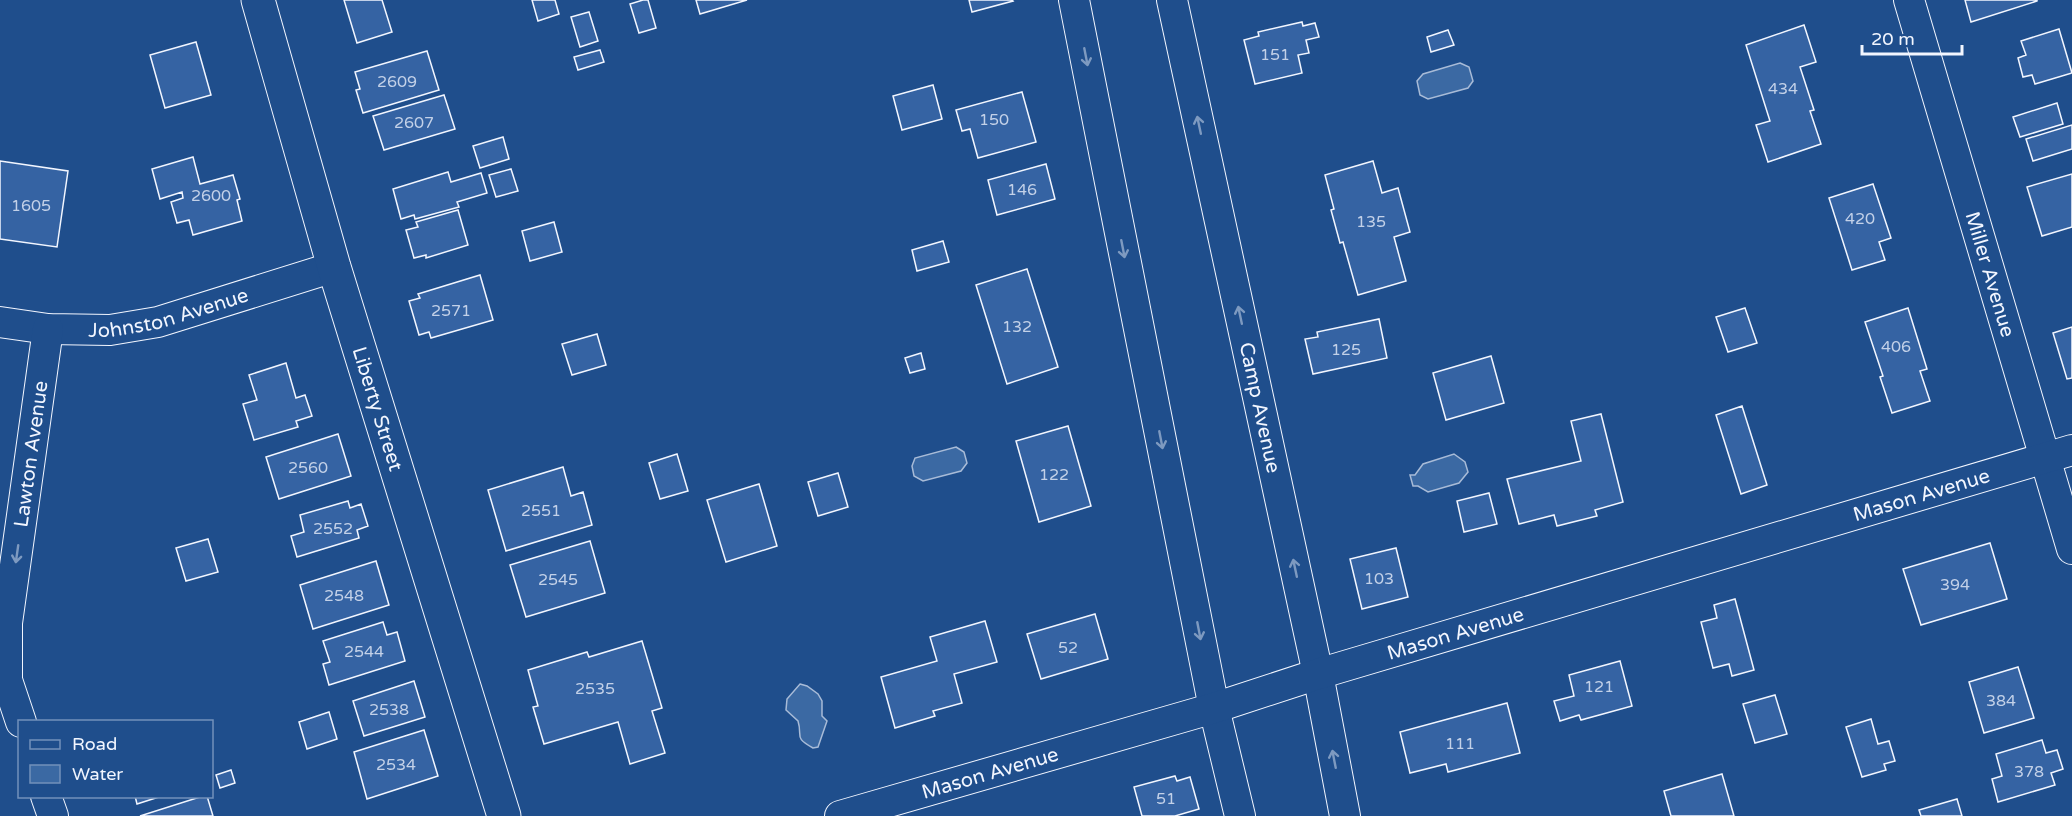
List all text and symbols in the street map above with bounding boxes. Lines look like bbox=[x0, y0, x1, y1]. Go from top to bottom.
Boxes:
scale bar bbox=[1862, 18, 1962, 56]
text: 20 m bbox=[1871, 28, 1915, 50]
house number: 151 bbox=[1260, 45, 1290, 65]
one-way arrow bbox=[1080, 48, 1092, 67]
house number: 2609 bbox=[377, 72, 417, 92]
house number: 434 bbox=[1768, 79, 1798, 99]
house number: 150 bbox=[979, 110, 1009, 130]
house number: 2607 bbox=[394, 113, 434, 133]
one-way arrow bbox=[1193, 116, 1204, 135]
house number: 146 bbox=[1007, 180, 1037, 200]
house number: 2600 bbox=[191, 186, 231, 206]
house number: 1605 bbox=[11, 196, 51, 216]
house number: 420 bbox=[1845, 209, 1875, 229]
street label: Miller Avenue bbox=[1959, 209, 2019, 340]
house number: 135 bbox=[1356, 212, 1386, 232]
one-way arrow bbox=[1118, 238, 1129, 258]
street label: Johnston Avenue bbox=[88, 284, 251, 343]
house number: 2571 bbox=[431, 301, 471, 321]
one-way arrow bbox=[1234, 306, 1245, 326]
house number: 132 bbox=[1002, 317, 1032, 337]
house number: 406 bbox=[1881, 337, 1911, 357]
street label: Camp Avenue bbox=[1233, 340, 1285, 475]
house number: 125 bbox=[1331, 340, 1361, 360]
street label: Liberty Street bbox=[346, 344, 408, 474]
street label: Lawton Avenue bbox=[9, 379, 54, 529]
one-way arrow bbox=[1156, 430, 1167, 449]
house number: 2560 bbox=[288, 458, 328, 478]
street label: Mason Avenue bbox=[1850, 464, 1993, 527]
house number: 122 bbox=[1039, 465, 1069, 485]
house number: 2551 bbox=[521, 501, 561, 521]
house number: 2552 bbox=[313, 519, 353, 539]
one-way arrow bbox=[11, 543, 22, 563]
one-way arrow bbox=[1288, 558, 1300, 577]
house number: 103 bbox=[1364, 569, 1394, 589]
house number: 2545 bbox=[538, 570, 578, 590]
house number: 394 bbox=[1940, 575, 1970, 595]
house number: 2548 bbox=[324, 586, 364, 606]
street label: Mason Avenue bbox=[1384, 603, 1527, 666]
one-way arrow bbox=[1194, 621, 1205, 641]
house number: 52 bbox=[1058, 638, 1078, 658]
house number: 2544 bbox=[344, 642, 384, 662]
house number: 121 bbox=[1584, 677, 1614, 697]
house number: 2535 bbox=[575, 679, 615, 699]
house number: 384 bbox=[1986, 691, 2016, 711]
house number: 2538 bbox=[369, 700, 409, 720]
legend bbox=[18, 720, 213, 798]
text: Road bbox=[72, 733, 117, 755]
house number: 111 bbox=[1445, 734, 1475, 754]
street label: Mason Avenue bbox=[919, 743, 1061, 805]
one-way arrow bbox=[1328, 749, 1339, 769]
house number: 2534 bbox=[376, 755, 416, 775]
house number: 378 bbox=[2014, 762, 2044, 782]
text: Water bbox=[72, 763, 123, 785]
house number: 51 bbox=[1156, 789, 1176, 809]

